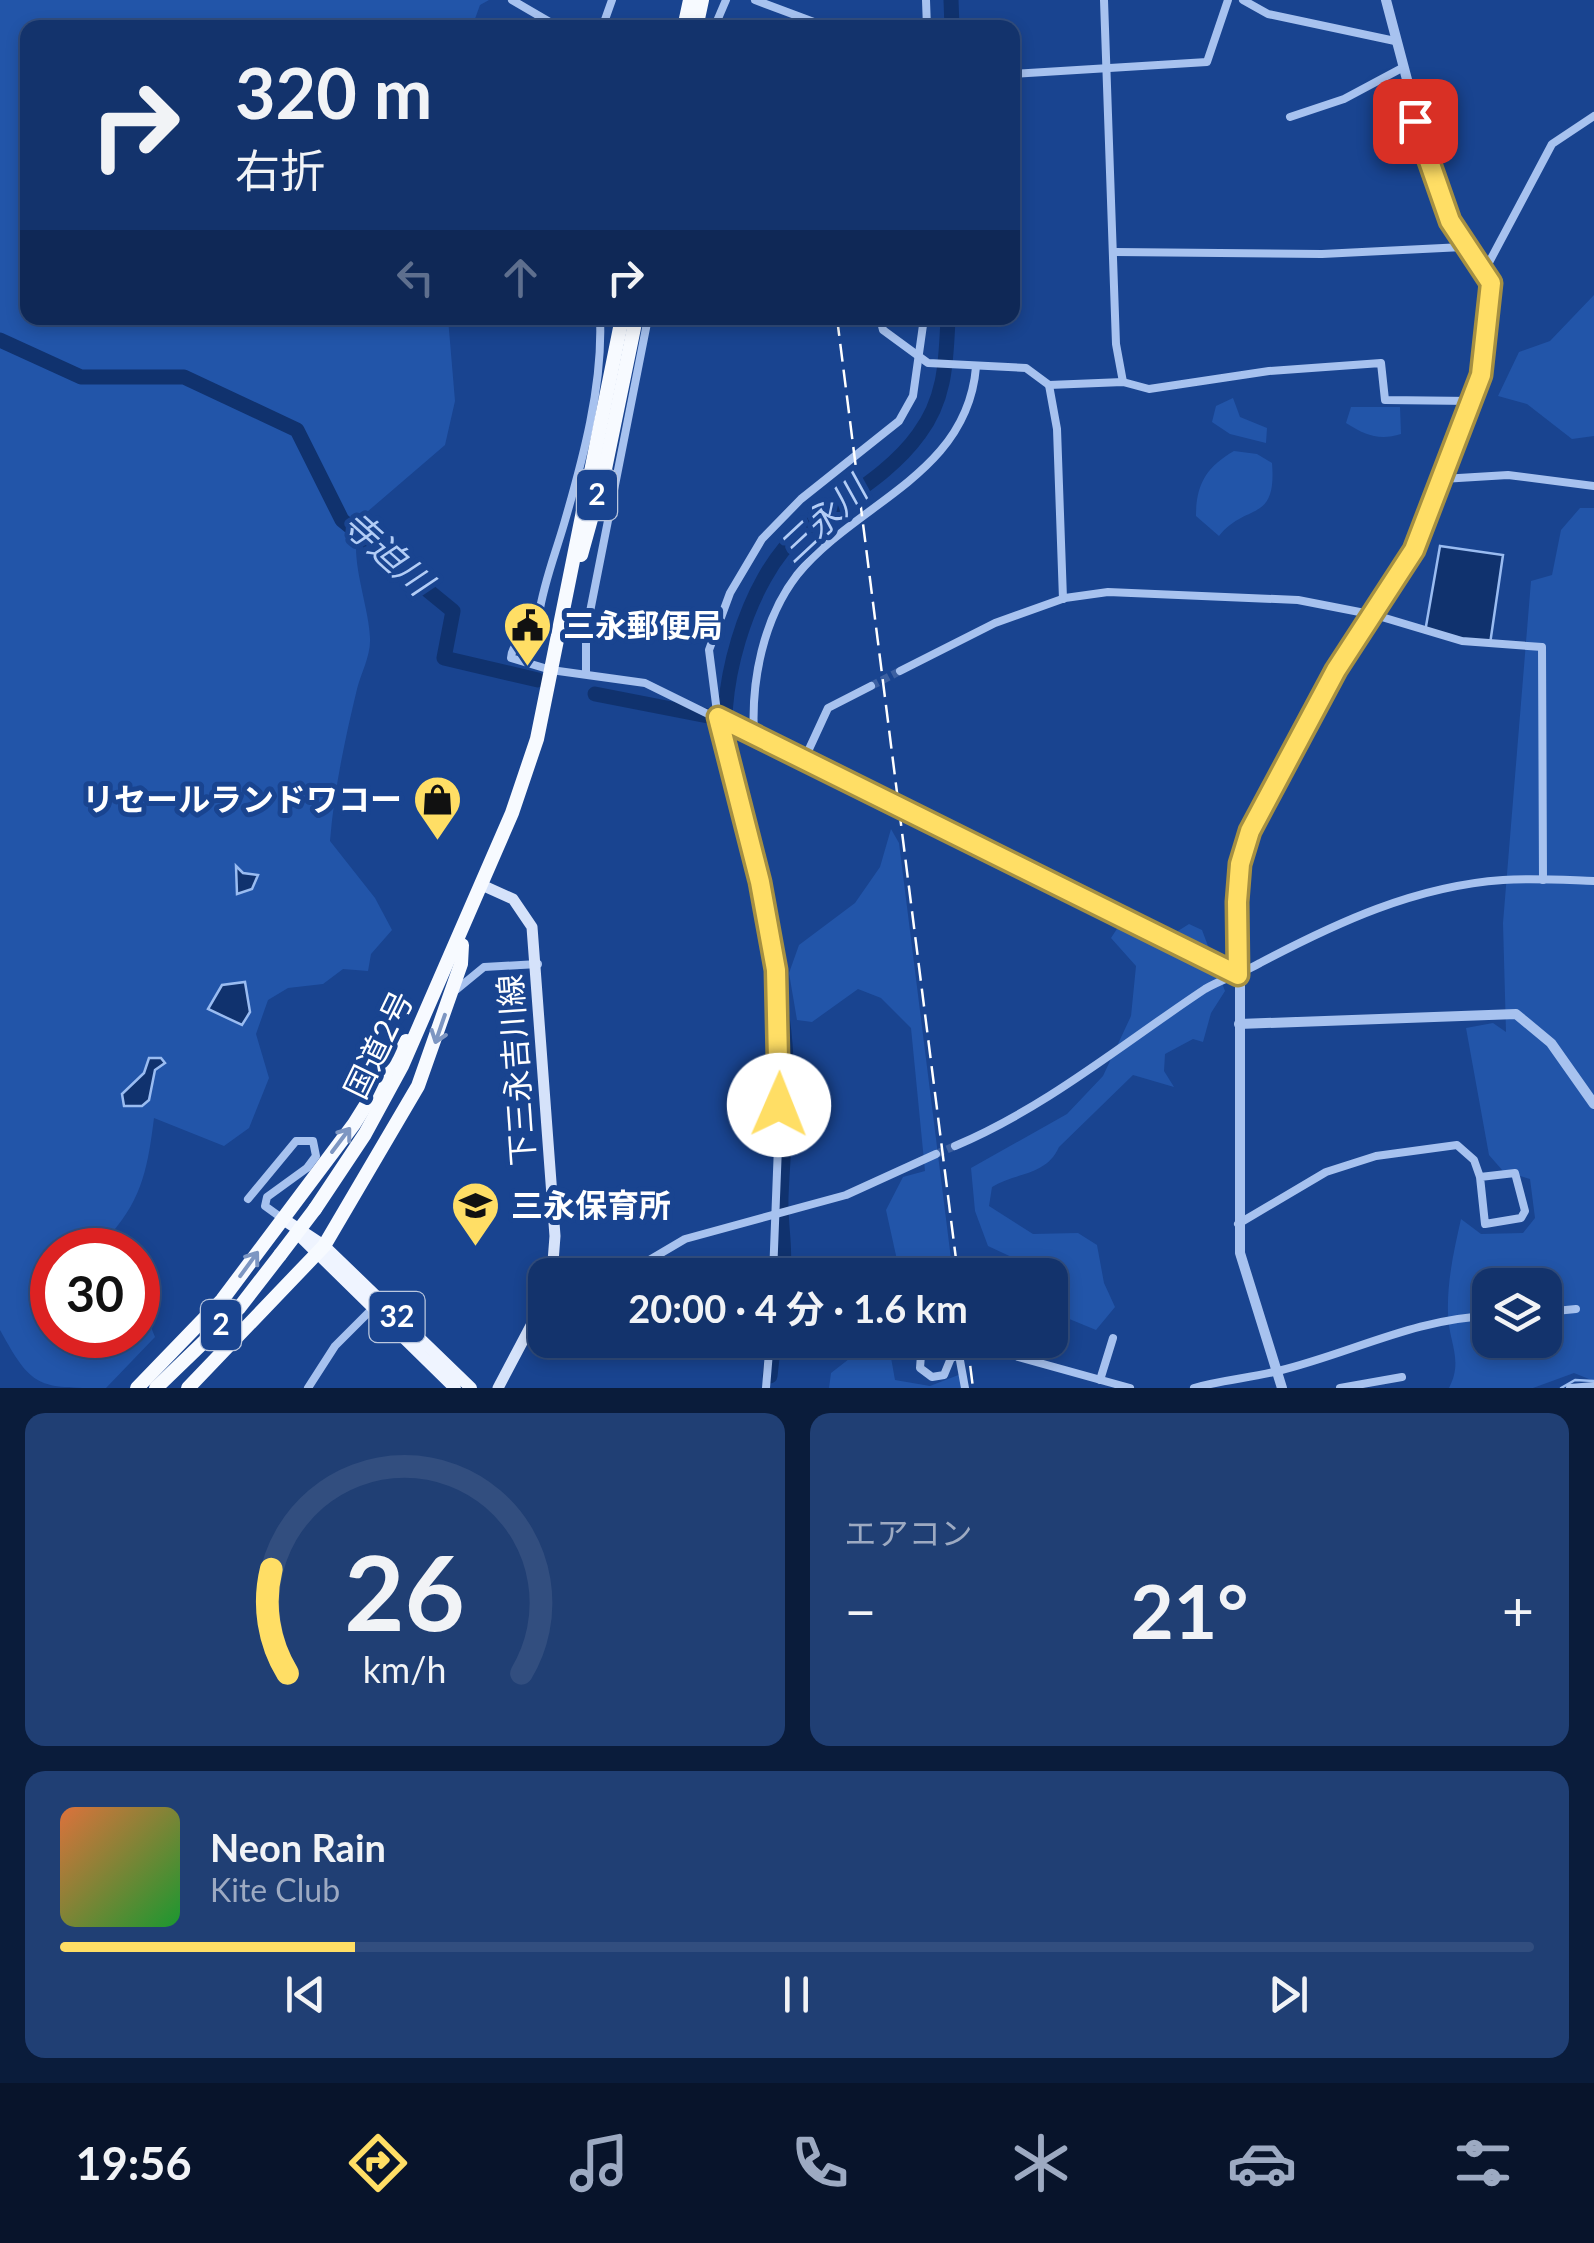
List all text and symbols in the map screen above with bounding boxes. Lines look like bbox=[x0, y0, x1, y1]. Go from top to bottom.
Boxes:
text: 320 m bbox=[235, 50, 432, 134]
icon: right bbox=[70, 60, 200, 190]
pin bbox=[1373, 79, 1458, 164]
icon: arrive bbox=[1388, 94, 1443, 149]
text: 右折 bbox=[235, 143, 325, 197]
icon: left bbox=[388, 250, 443, 305]
icon: ahead bbox=[493, 250, 548, 305]
icon: right bbox=[598, 250, 653, 305]
water label: 三永川 bbox=[769, 465, 877, 570]
road number: 2 bbox=[577, 470, 617, 520]
water label: 寺迫川 bbox=[335, 501, 444, 605]
public building icon: 三永郵便局 bbox=[502, 600, 554, 668]
place label: 三永郵便局 bbox=[563, 605, 723, 644]
shop icon: リセールランドワコー bbox=[411, 774, 463, 842]
place label: リセールランドワコー bbox=[82, 779, 402, 818]
street label: 下三永吉川線 bbox=[489, 973, 542, 1167]
street label: 国道2号 bbox=[335, 984, 420, 1104]
one-way arrow bbox=[429, 1012, 447, 1044]
position arrow bbox=[727, 1053, 831, 1157]
one-way arrow bbox=[331, 1127, 352, 1155]
school or university icon: 三永保育所 bbox=[450, 1180, 502, 1248]
place label: 三永保育所 bbox=[511, 1185, 671, 1224]
speed limit sign: 30 bbox=[30, 1228, 160, 1358]
one-way arrow bbox=[238, 1250, 259, 1278]
map controls bbox=[1472, 1268, 1562, 1358]
button: layers bbox=[1472, 1268, 1562, 1358]
text: 20:00 · 4 分 · 1.6 km bbox=[628, 1285, 968, 1331]
road number: 32 bbox=[370, 1292, 424, 1342]
road number: 2 bbox=[201, 1300, 241, 1350]
text: エアコン bbox=[845, 1513, 973, 1552]
text: 26 bbox=[344, 1528, 465, 1653]
text: 21° bbox=[1130, 1565, 1248, 1655]
text: − bbox=[845, 1577, 876, 1643]
text: + bbox=[1502, 1577, 1534, 1643]
text: km/h bbox=[363, 1648, 447, 1691]
text: Neon Rain bbox=[210, 1824, 386, 1870]
text: Kite Club bbox=[210, 1870, 340, 1909]
icon: previous bbox=[278, 1967, 333, 2022]
icon: pause bbox=[769, 1967, 824, 2022]
icon: next bbox=[1261, 1967, 1316, 2022]
icon: directions bbox=[343, 2128, 413, 2198]
icon: music bbox=[564, 2128, 634, 2198]
icon: phone bbox=[785, 2128, 855, 2198]
icon: climate bbox=[1006, 2128, 1076, 2198]
icon: car bbox=[1227, 2128, 1297, 2198]
icon: filters bbox=[1448, 2128, 1518, 2198]
text: 19:56 bbox=[76, 2136, 192, 2190]

